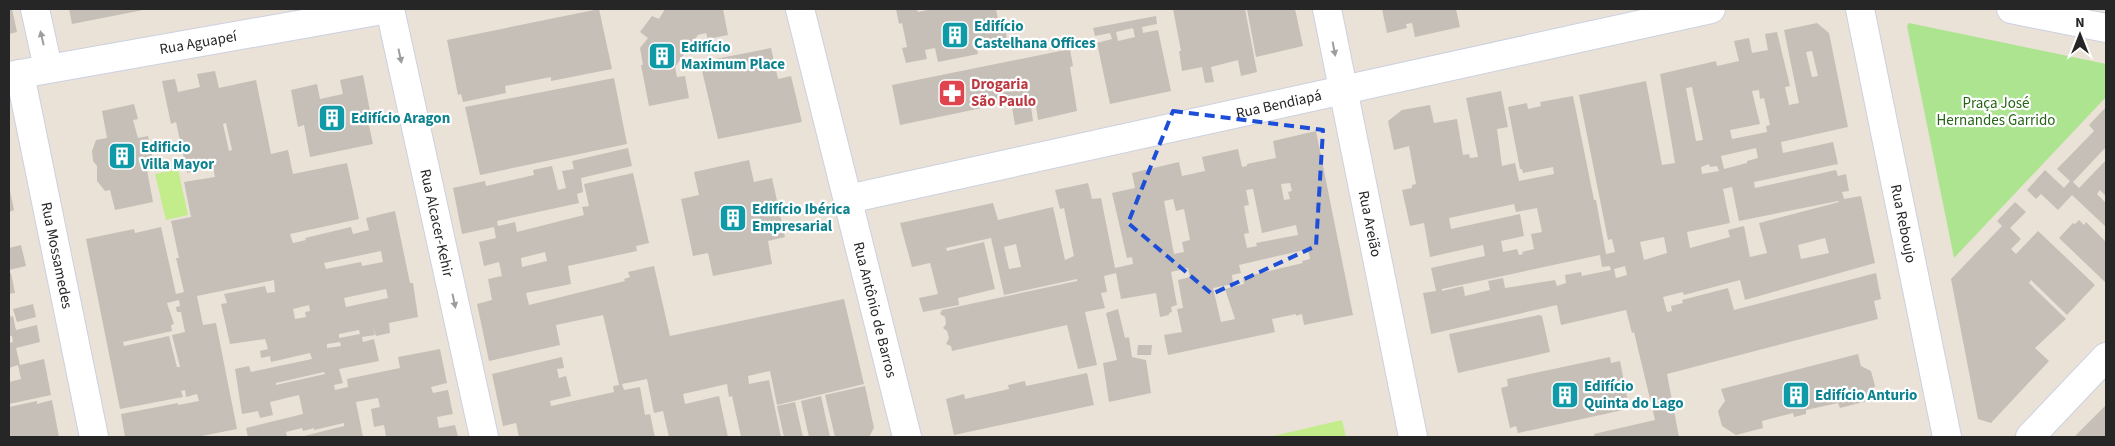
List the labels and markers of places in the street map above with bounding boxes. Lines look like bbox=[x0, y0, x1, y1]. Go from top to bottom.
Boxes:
place label: Edifício Castelhana Offices bbox=[974, 16, 1096, 54]
building icon: Edifício Castelhana Offices bbox=[940, 20, 970, 50]
place label: Edifício Maximum Place bbox=[681, 37, 785, 75]
building icon: Edifício Maximum Place bbox=[647, 41, 677, 71]
place label: Drogaria São Paulo bbox=[971, 74, 1036, 112]
pharmacy icon: Drogaria São Paulo bbox=[937, 78, 967, 108]
building icon: Edifício Aragon bbox=[317, 103, 347, 133]
place label: Edifício Aragon bbox=[351, 108, 450, 129]
place label: Edificio Villa Mayor bbox=[140, 137, 214, 175]
building icon: Edificio Villa Mayor bbox=[107, 141, 137, 171]
place label: Edifício Ibérica Empresarial bbox=[752, 199, 850, 237]
building icon: Edifício Ibérica Empresarial bbox=[718, 203, 748, 233]
place label: Edifício Quinta do Lago bbox=[1584, 376, 1684, 414]
building icon: Edifício Quinta do Lago bbox=[1550, 380, 1580, 410]
building icon: Edifício Anturio bbox=[1781, 380, 1811, 410]
place label: Edifício Anturio bbox=[1815, 385, 1917, 406]

